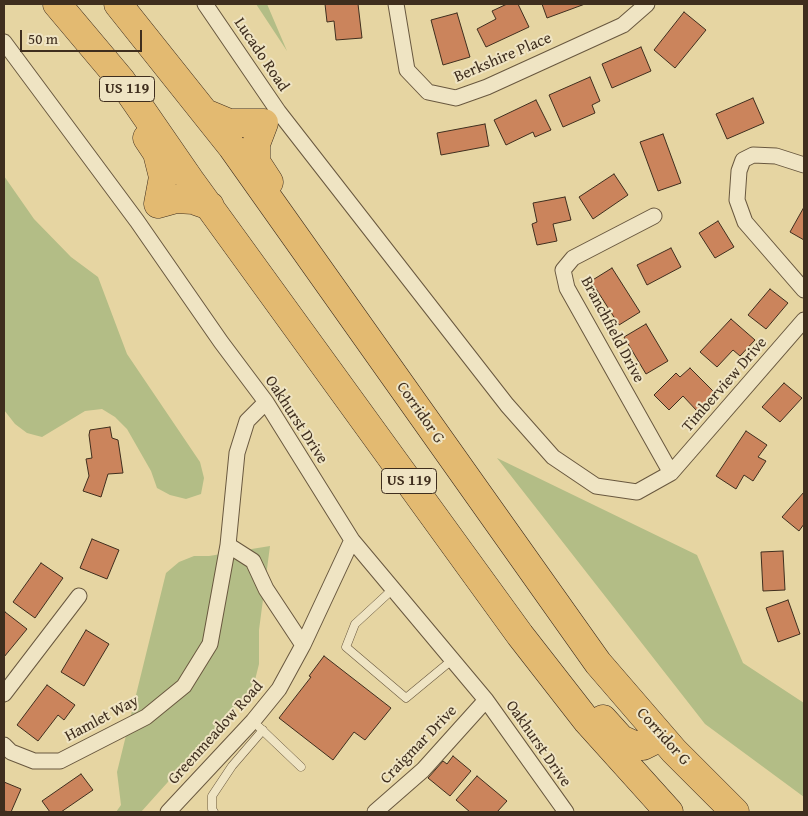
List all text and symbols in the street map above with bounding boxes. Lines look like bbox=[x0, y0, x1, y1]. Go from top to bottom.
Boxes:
street label: Lucado Road bbox=[229, 14, 293, 96]
scale bar bbox=[22, 20, 145, 52]
text: 50 m bbox=[28, 28, 58, 49]
street label: Berkshire Place bbox=[451, 29, 555, 87]
road number: US 119 bbox=[100, 76, 154, 102]
street label: Branchfield Drive bbox=[576, 274, 648, 386]
street label: Timberview Drive bbox=[679, 334, 771, 436]
street label: Oakhurst Drive bbox=[260, 372, 332, 468]
street label: Corridor G bbox=[392, 379, 448, 447]
road number: US 119 bbox=[382, 468, 436, 494]
street label: Greenmeadow Road bbox=[164, 677, 268, 789]
street label: Hamlet Way bbox=[62, 692, 142, 746]
street label: Oakhurst Drive bbox=[501, 697, 575, 791]
street label: Craigmar Drive bbox=[377, 702, 461, 788]
street label: Corridor G bbox=[632, 704, 694, 770]

